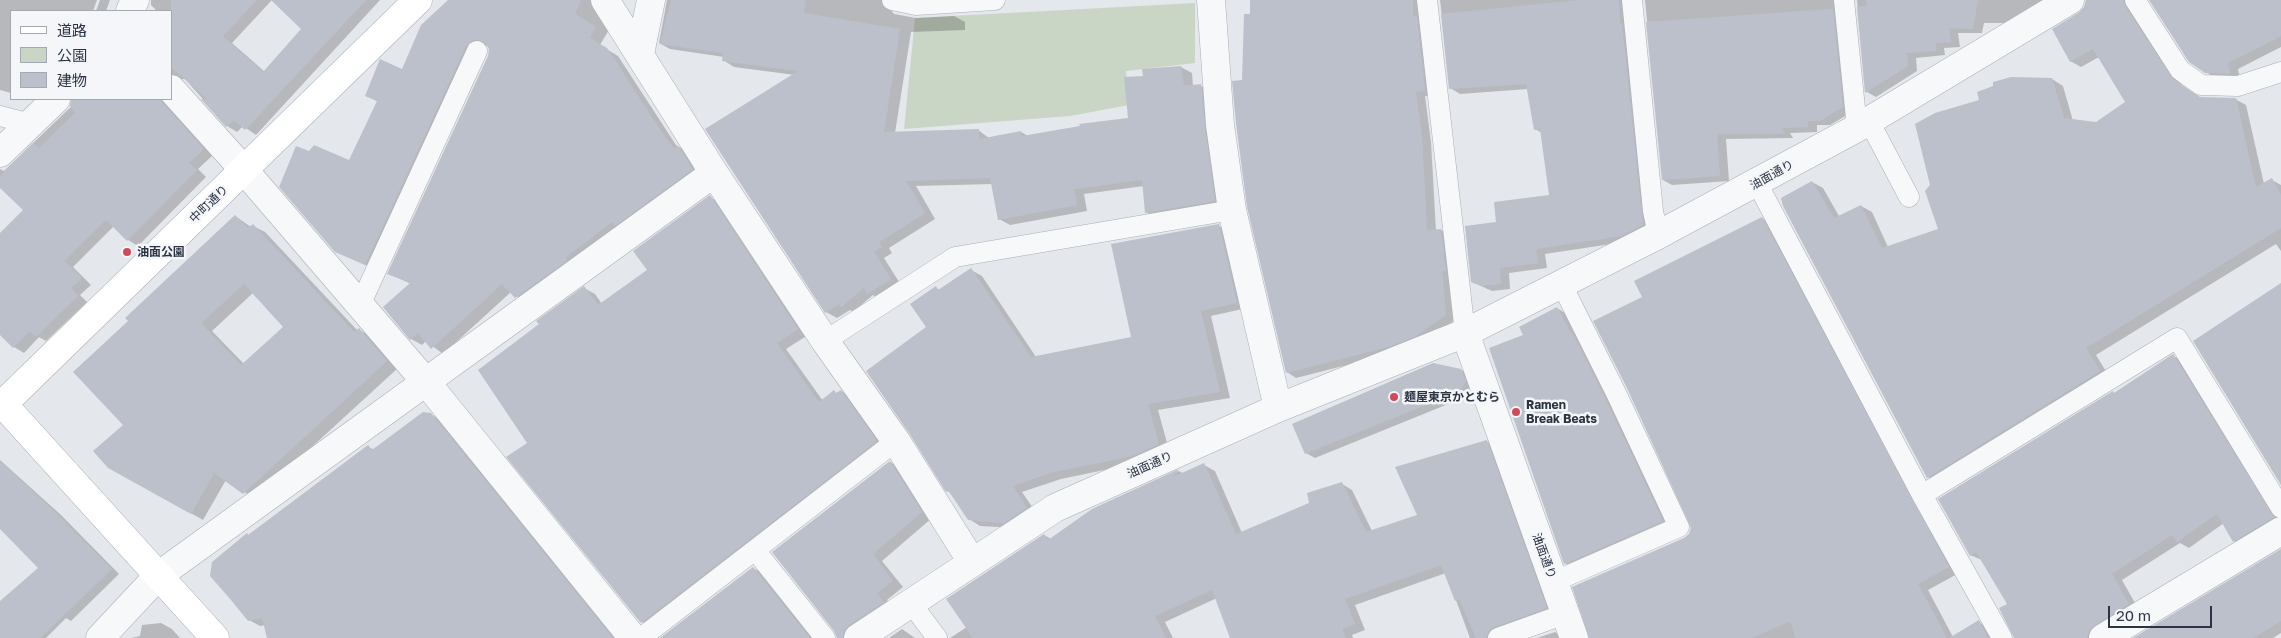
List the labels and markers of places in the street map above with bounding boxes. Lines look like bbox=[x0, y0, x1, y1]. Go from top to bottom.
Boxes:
place label: 油面公園 bbox=[137, 245, 185, 259]
marker: 油面公園 bbox=[121, 246, 133, 258]
place label: 麺屋東京かとむら bbox=[1404, 390, 1500, 404]
marker: 麺屋東京かとむら bbox=[1388, 391, 1400, 403]
place label: Ramen Break Beats bbox=[1526, 398, 1597, 426]
marker: Ramen Break Beats bbox=[1510, 406, 1522, 418]

